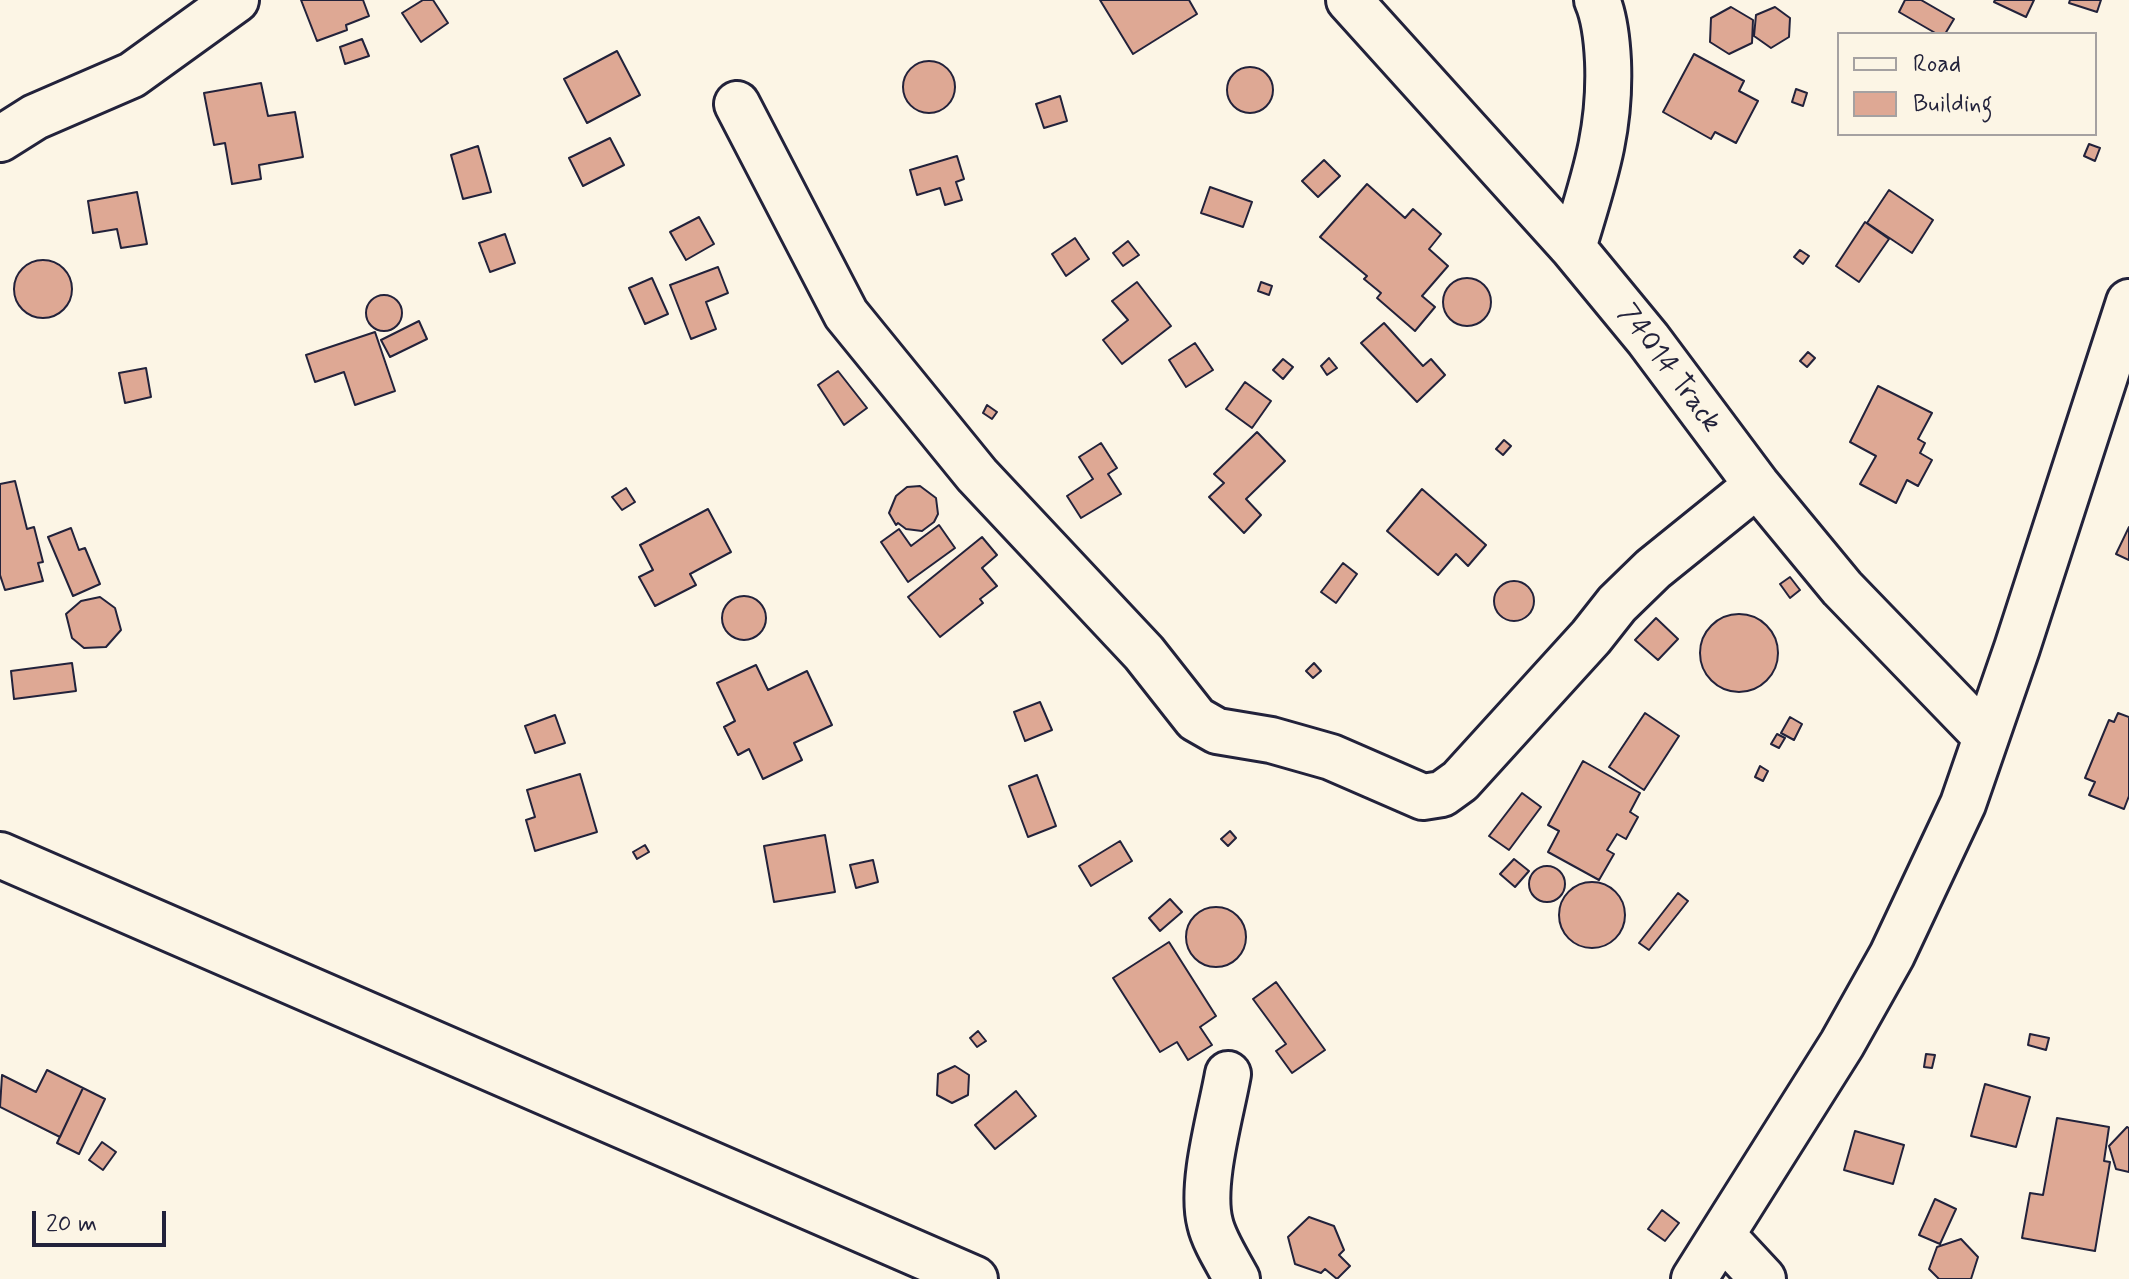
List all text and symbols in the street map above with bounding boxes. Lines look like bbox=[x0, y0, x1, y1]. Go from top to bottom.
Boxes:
legend bbox=[1837, 32, 2097, 136]
text: Road bbox=[1913, 49, 1961, 80]
text: Building bbox=[1913, 89, 1993, 120]
street label: 74014 Track bbox=[1609, 298, 1727, 440]
scale bar bbox=[36, 1195, 170, 1245]
text: 20 m bbox=[46, 1209, 97, 1240]

